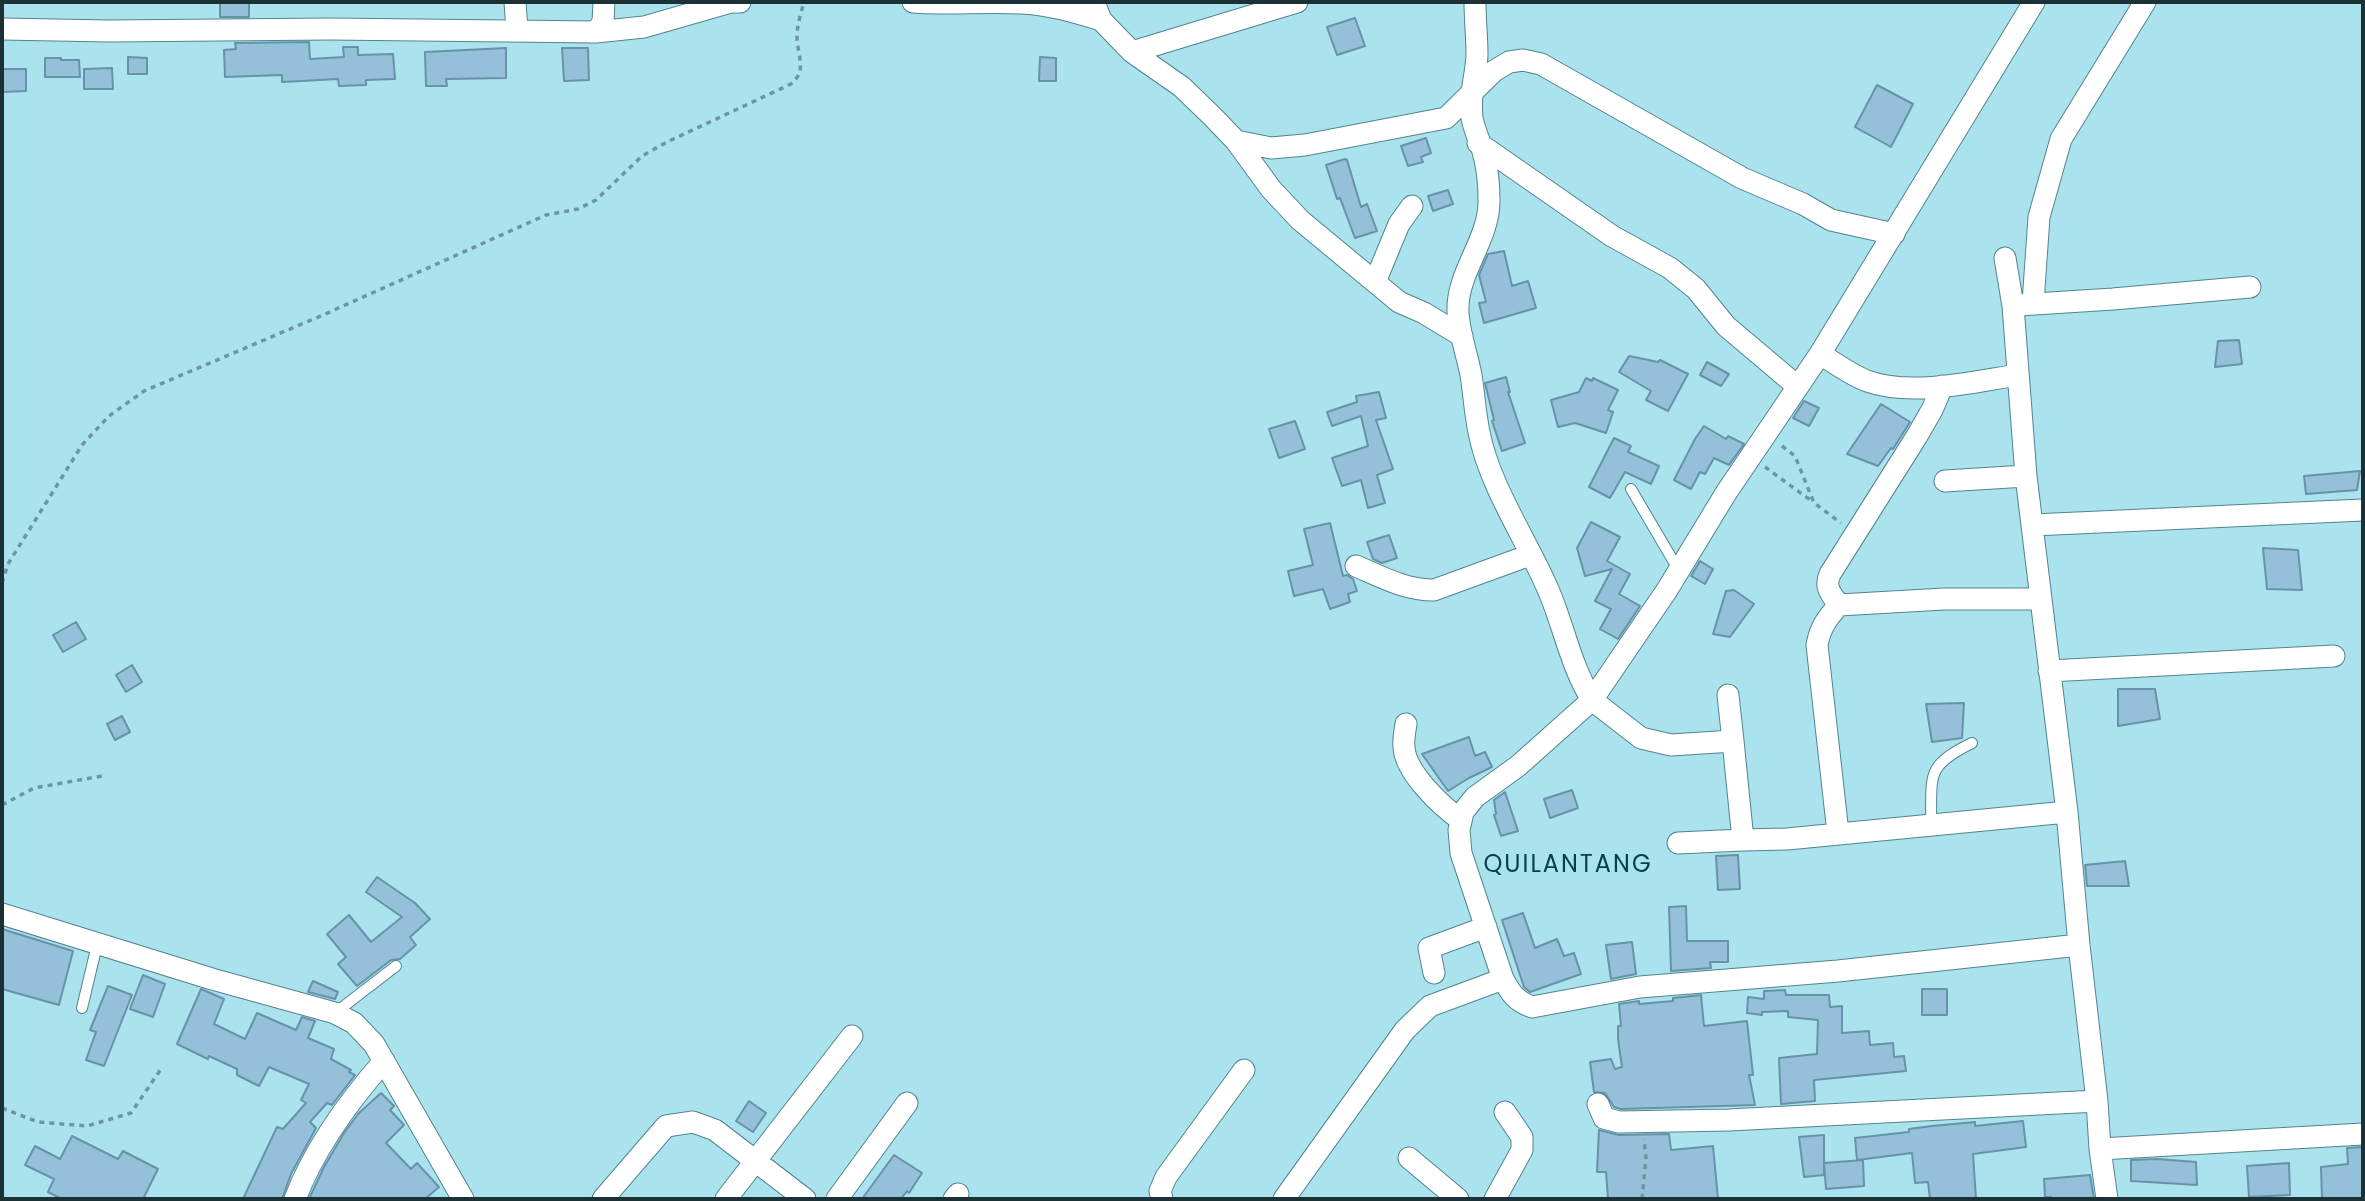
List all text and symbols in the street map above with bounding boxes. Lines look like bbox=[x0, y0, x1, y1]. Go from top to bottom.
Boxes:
district label: QUILANTANG bbox=[1485, 852, 1651, 880]

